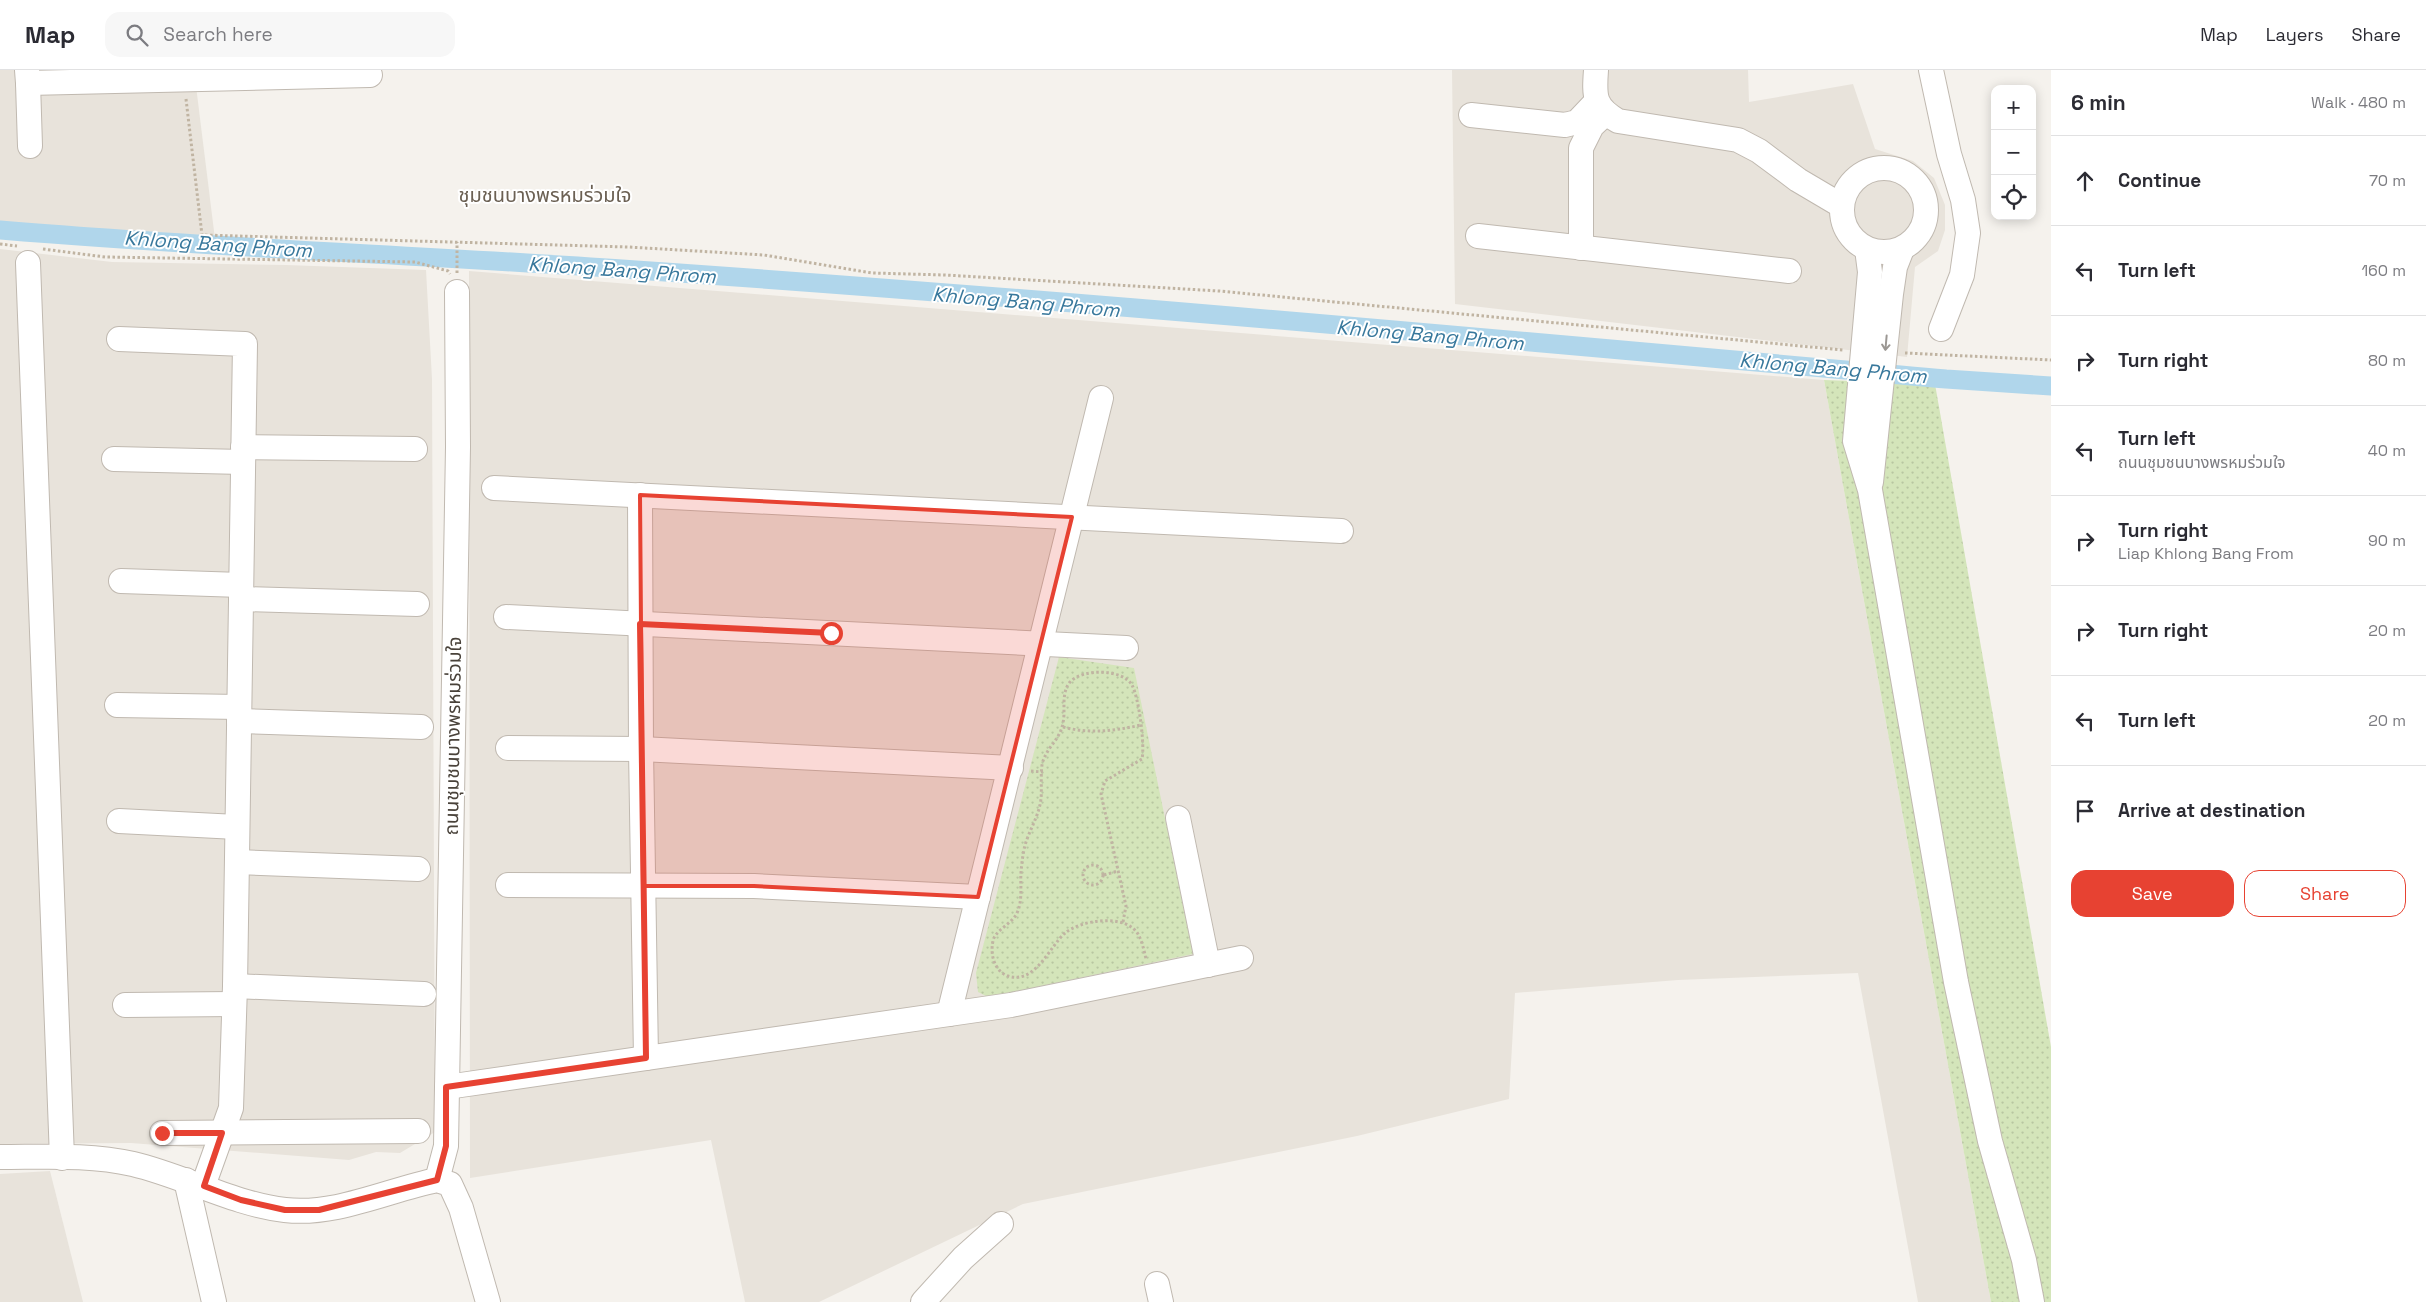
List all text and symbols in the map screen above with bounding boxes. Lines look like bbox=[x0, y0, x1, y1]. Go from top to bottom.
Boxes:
search box bbox=[105, 12, 455, 57]
text: Map bbox=[25, 19, 75, 50]
icon: search bbox=[123, 21, 151, 49]
text: Search here bbox=[163, 22, 273, 47]
text: Map bbox=[2200, 23, 2238, 46]
text: Layers bbox=[2266, 23, 2323, 46]
text: Share bbox=[2351, 23, 2401, 46]
map controls bbox=[1991, 85, 2036, 220]
button: + bbox=[1991, 85, 2036, 130]
text: 6 min bbox=[2071, 89, 2126, 116]
text: Walk · 480 m bbox=[2311, 92, 2406, 113]
button: − bbox=[1991, 130, 2036, 175]
icon: ahead bbox=[2071, 167, 2099, 195]
text: Continue bbox=[2118, 168, 2201, 193]
text: 70 m bbox=[2369, 170, 2406, 191]
button: locate bbox=[1991, 175, 2036, 220]
district label: ชุมชนบางพรหมร่วมใจ bbox=[459, 182, 631, 208]
water label: Khlong Bang Phrom bbox=[123, 224, 313, 264]
water label: Khlong Bang Phrom bbox=[527, 250, 717, 290]
icon: left bbox=[2071, 257, 2099, 285]
text: Turn left bbox=[2118, 258, 2196, 283]
text: 160 m bbox=[2361, 260, 2406, 281]
water label: Khlong Bang Phrom bbox=[931, 281, 1122, 323]
water label: Khlong Bang Phrom bbox=[1335, 314, 1526, 356]
one-way arrow bbox=[1881, 334, 1891, 350]
water label: Khlong Bang Phrom bbox=[1738, 347, 1929, 389]
icon: right bbox=[2071, 347, 2099, 375]
text: Turn right bbox=[2118, 348, 2208, 373]
text: 80 m bbox=[2368, 350, 2406, 371]
text: Turn left bbox=[2118, 426, 2196, 451]
icon: left bbox=[2071, 437, 2099, 465]
text: 40 m bbox=[2368, 440, 2406, 461]
text: ถนนชุมชนบางพรหมร่วมใจ bbox=[2118, 452, 2286, 473]
text: Turn right bbox=[2118, 518, 2208, 543]
icon: right bbox=[2071, 527, 2099, 555]
text: 90 m bbox=[2368, 530, 2406, 551]
text: Liap Khlong Bang From bbox=[2118, 543, 2294, 564]
icon: right bbox=[2071, 617, 2099, 645]
text: Turn right bbox=[2118, 618, 2208, 643]
text: 20 m bbox=[2368, 620, 2406, 641]
route start bbox=[820, 622, 843, 645]
street label: ถนนชุมชนบางพรหมร่วมใจ bbox=[439, 636, 467, 836]
icon: left bbox=[2071, 707, 2099, 735]
text: Turn left bbox=[2118, 708, 2196, 733]
text: 20 m bbox=[2368, 710, 2406, 731]
icon: arrive bbox=[2071, 797, 2099, 825]
text: Arrive at destination bbox=[2118, 798, 2306, 823]
button: Save bbox=[2071, 870, 2234, 917]
button: Share bbox=[2244, 870, 2406, 917]
route end bbox=[151, 1122, 174, 1145]

